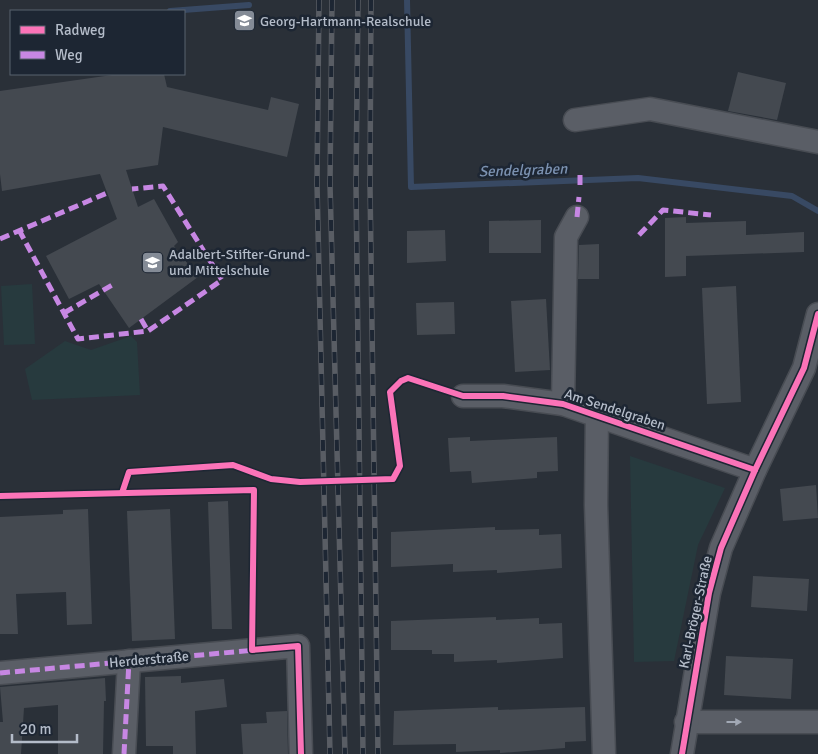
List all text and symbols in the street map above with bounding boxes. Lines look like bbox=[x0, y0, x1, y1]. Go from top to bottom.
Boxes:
school or university icon: Georg-Hartmann-Realschule bbox=[232, 9, 256, 33]
legend bbox=[10, 10, 185, 75]
place label: Georg-Hartmann-Realschule bbox=[260, 13, 431, 30]
text: Radweg bbox=[55, 21, 106, 39]
text: Weg bbox=[55, 46, 83, 64]
water label: Sendelgraben bbox=[479, 159, 568, 181]
place label: Adalbert-Stifter-Grund- und Mittelschule bbox=[169, 246, 310, 279]
school or university icon: Adalbert-Stifter-Grund- und Mittelschule bbox=[141, 250, 165, 274]
street label: Am Sendelgraben bbox=[562, 385, 668, 434]
street label: Karl-Bröger-Straße bbox=[675, 554, 716, 670]
street label: Herderstraße bbox=[108, 648, 190, 671]
scale bar bbox=[12, 712, 78, 744]
one-way arrow bbox=[727, 718, 743, 726]
text: 20 m bbox=[20, 720, 51, 738]

